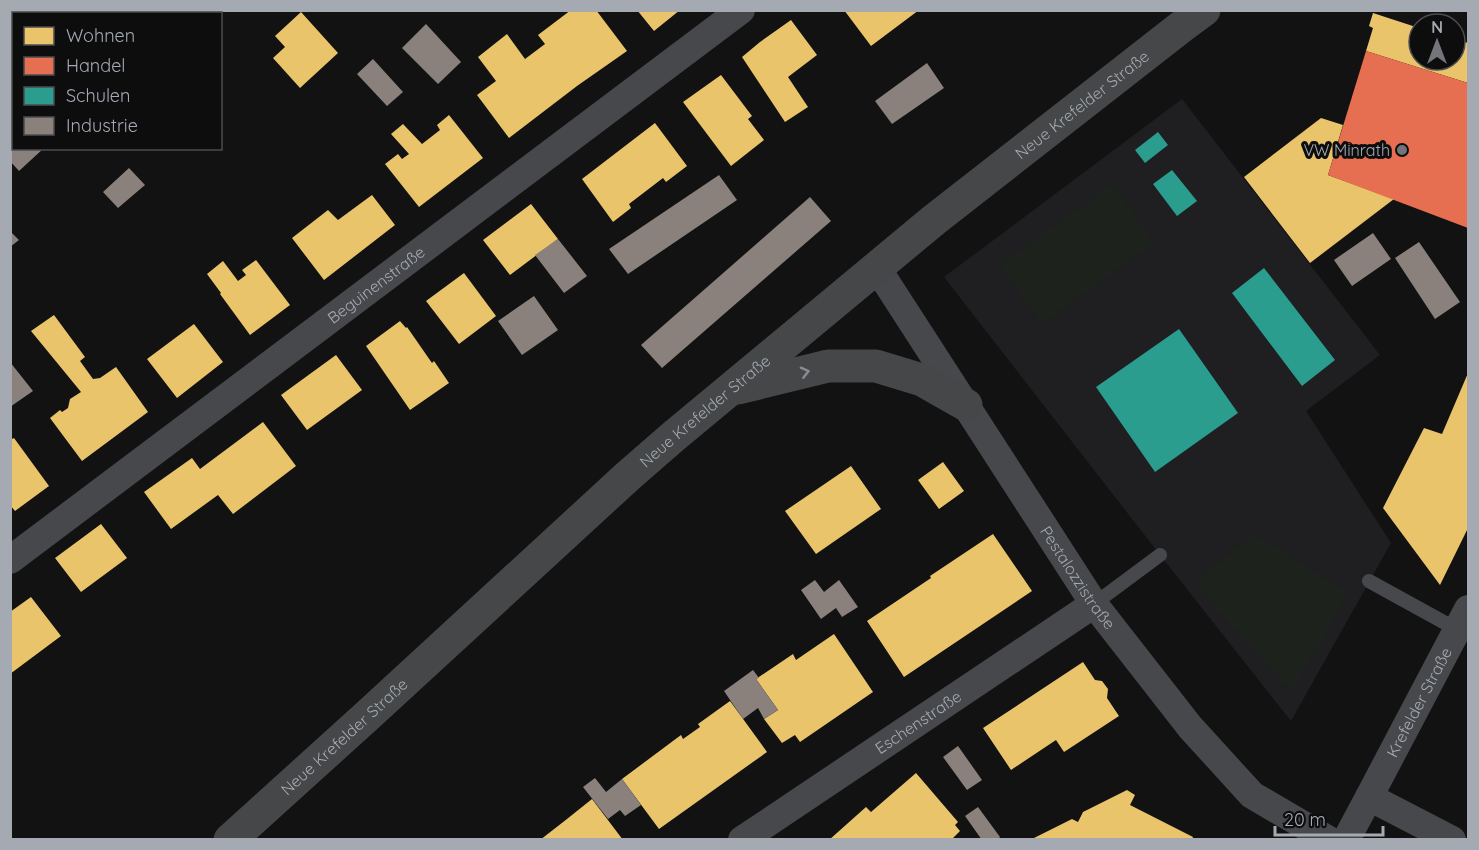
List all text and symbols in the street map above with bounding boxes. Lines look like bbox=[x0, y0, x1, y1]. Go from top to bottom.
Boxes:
legend bbox=[12, 12, 222, 150]
north arrow bbox=[1407, 12, 1467, 72]
text: N bbox=[1431, 17, 1443, 37]
text: Wohnen bbox=[66, 24, 135, 47]
street label: Neue Krefelder Straße bbox=[1011, 46, 1153, 163]
text: Handel bbox=[66, 54, 126, 77]
text: Schulen bbox=[66, 84, 130, 107]
text: Industrie bbox=[66, 114, 138, 137]
place label: VW Minrath bbox=[1303, 140, 1390, 160]
marker: VW Minrath bbox=[1395, 143, 1409, 157]
street label: Beguinenstraße bbox=[323, 242, 429, 328]
street label: Neue Krefelder Straße bbox=[635, 350, 774, 472]
one-way arrow bbox=[799, 366, 809, 379]
street label: Pestalozzistraße bbox=[1036, 522, 1120, 633]
street label: Krefelder Straße bbox=[1382, 644, 1456, 761]
street label: Neue Krefelder Straße bbox=[276, 674, 412, 799]
street label: Eschenstraße bbox=[871, 686, 965, 758]
scale bar bbox=[1275, 799, 1383, 837]
text: 20 m bbox=[1284, 808, 1326, 831]

